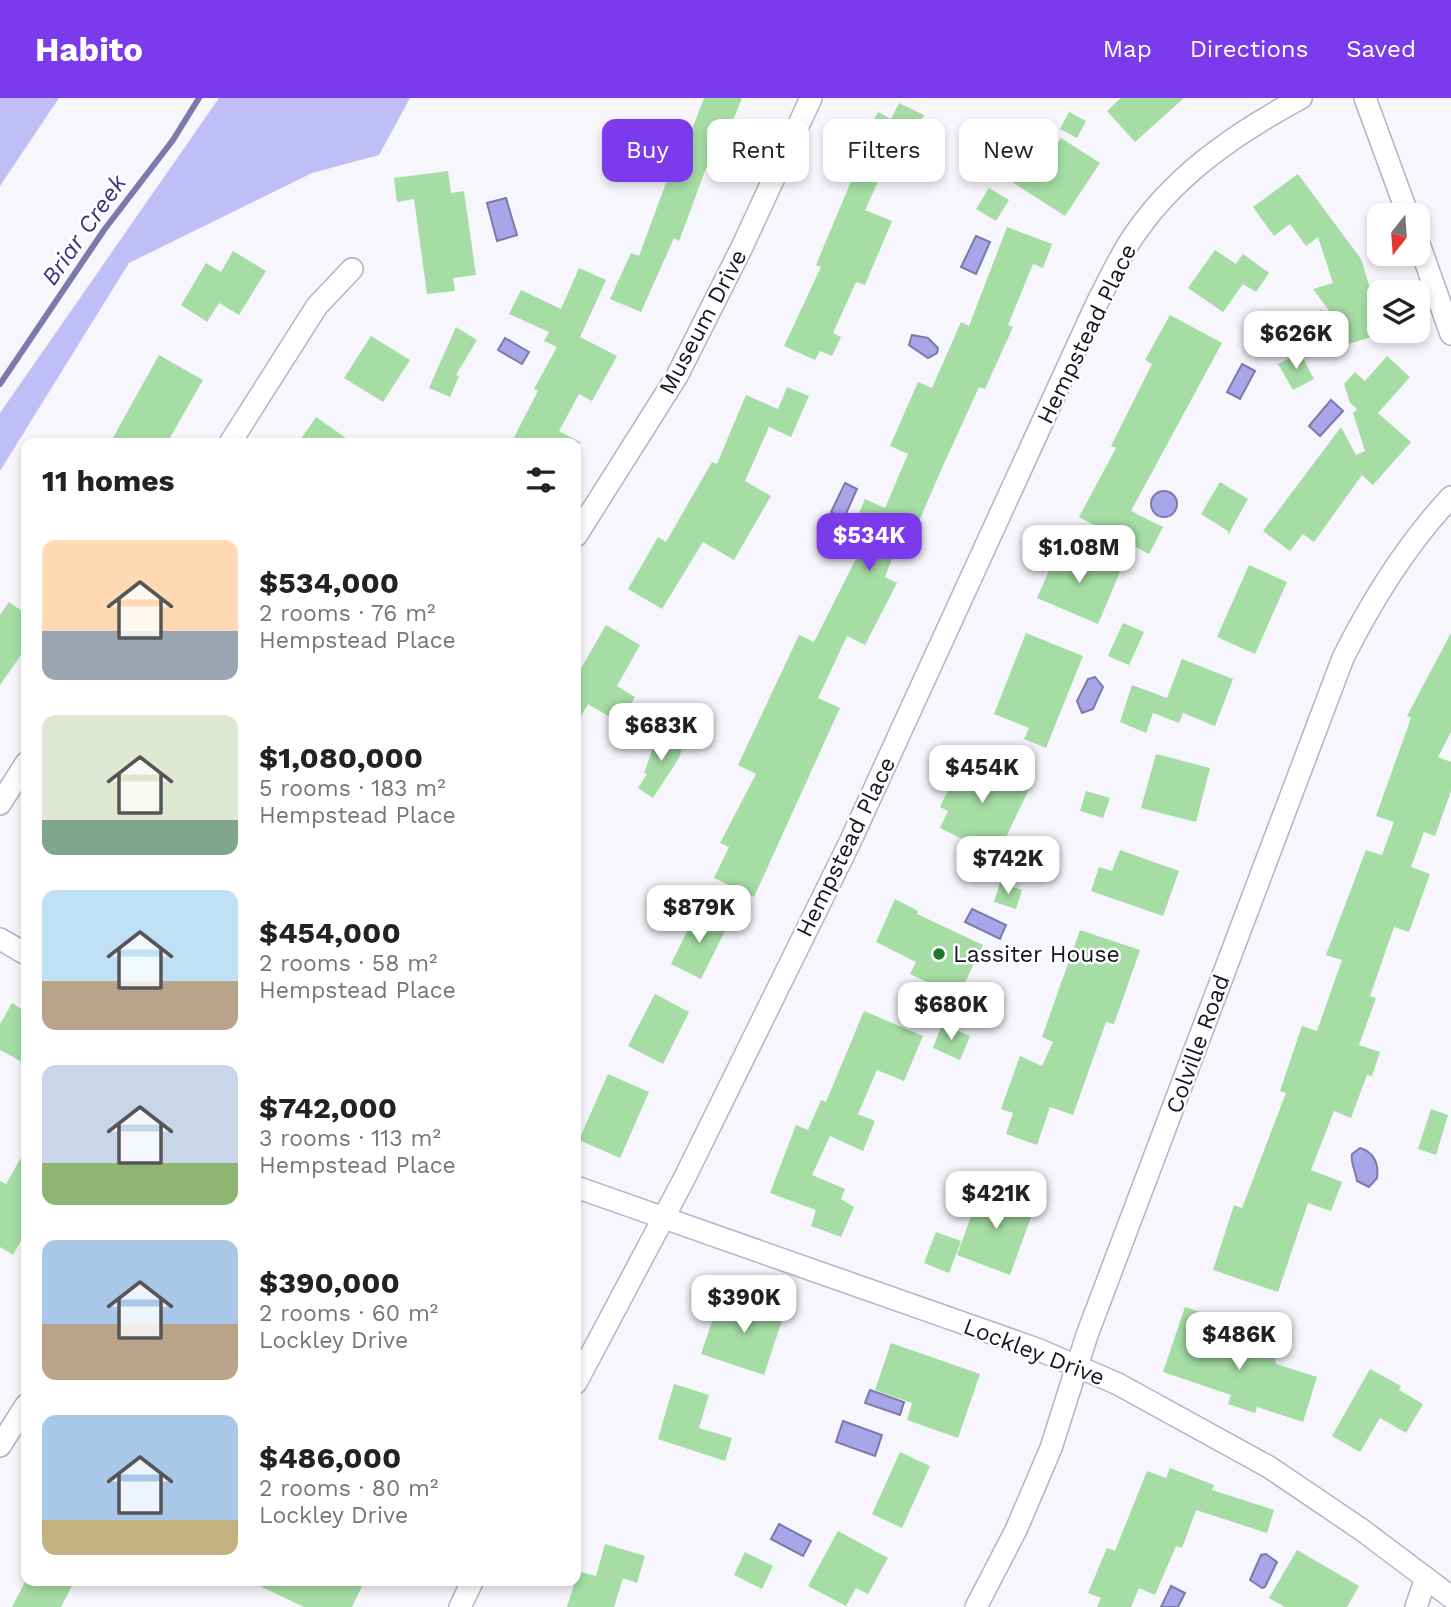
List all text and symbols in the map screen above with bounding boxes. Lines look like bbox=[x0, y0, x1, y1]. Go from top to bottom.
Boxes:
text: Habito bbox=[35, 30, 143, 69]
text: Map bbox=[1103, 35, 1152, 63]
text: Directions bbox=[1190, 35, 1308, 63]
text: Saved bbox=[1346, 35, 1416, 63]
chip: Buy bbox=[602, 119, 693, 182]
chip: Rent bbox=[707, 119, 809, 182]
chip: Filters bbox=[823, 119, 945, 182]
chip: New bbox=[959, 119, 1058, 182]
water label: Briar Creek bbox=[36, 169, 133, 291]
north arrow bbox=[1367, 203, 1430, 266]
map controls bbox=[1367, 203, 1430, 343]
street label: Hempstead Place bbox=[1032, 240, 1142, 428]
street label: Museum Drive bbox=[653, 245, 753, 399]
button: layers bbox=[1367, 280, 1430, 343]
pin: $626K bbox=[1247, 312, 1345, 371]
text: $626K bbox=[1260, 320, 1332, 347]
icon: filters bbox=[522, 461, 560, 499]
text: 11 homes bbox=[42, 463, 175, 498]
pin: $534K bbox=[820, 514, 918, 573]
text: $534K bbox=[833, 522, 905, 549]
pin: $1.08M bbox=[1022, 526, 1136, 585]
text: $1.08M bbox=[1038, 534, 1120, 561]
text: $534,000 bbox=[259, 565, 399, 600]
icon: home bbox=[98, 568, 182, 652]
text: 2 rooms · 76 m² bbox=[259, 600, 435, 627]
text: Hempstead Place bbox=[259, 627, 456, 654]
pin: $683K bbox=[612, 704, 710, 763]
text: $683K bbox=[625, 712, 697, 739]
text: $1,080,000 bbox=[259, 740, 423, 775]
icon: home bbox=[98, 743, 182, 827]
pin: $454K bbox=[933, 746, 1031, 805]
street label: Hempstead Place bbox=[791, 753, 901, 941]
text: $454K bbox=[945, 754, 1019, 781]
text: 5 rooms · 183 m² bbox=[259, 775, 446, 802]
text: Hempstead Place bbox=[259, 802, 456, 829]
pin: $742K bbox=[959, 836, 1057, 896]
text: $742K bbox=[972, 845, 1044, 872]
pin: $879K bbox=[650, 886, 748, 945]
text: $879K bbox=[663, 894, 735, 921]
text: $454,000 bbox=[259, 915, 401, 950]
icon: home bbox=[98, 918, 182, 1002]
place label: Lassiter House bbox=[953, 941, 1120, 968]
marker: Lassiter House bbox=[931, 946, 947, 962]
text: 2 rooms · 58 m² bbox=[259, 950, 438, 977]
street label: Colville Road bbox=[1160, 971, 1236, 1117]
text: Hempstead Place bbox=[259, 977, 456, 1004]
pin: $680K bbox=[902, 982, 1000, 1042]
text: $680K bbox=[914, 991, 988, 1018]
text: $742,000 bbox=[259, 1090, 397, 1125]
icon: home bbox=[98, 1093, 182, 1177]
text: 3 rooms · 113 m² bbox=[259, 1125, 441, 1152]
text: Hempstead Place bbox=[259, 1152, 456, 1179]
pin: $421K bbox=[947, 1172, 1045, 1231]
text: $421K bbox=[962, 1180, 1030, 1207]
text: $390,000 bbox=[259, 1265, 400, 1300]
icon: home bbox=[98, 1268, 182, 1352]
pin: $390K bbox=[695, 1276, 793, 1335]
text: $390K bbox=[707, 1284, 781, 1311]
text: 2 rooms · 60 m² bbox=[259, 1300, 438, 1327]
pin: $486K bbox=[1190, 1312, 1288, 1372]
street label: Lockley Drive bbox=[960, 1313, 1108, 1391]
text: $486K bbox=[1202, 1321, 1276, 1348]
text: Lockley Drive bbox=[259, 1327, 408, 1354]
text: $486,000 bbox=[259, 1440, 401, 1475]
icon: home bbox=[98, 1443, 182, 1527]
text: 2 rooms · 80 m² bbox=[259, 1475, 438, 1502]
text: Lockley Drive bbox=[259, 1502, 408, 1529]

